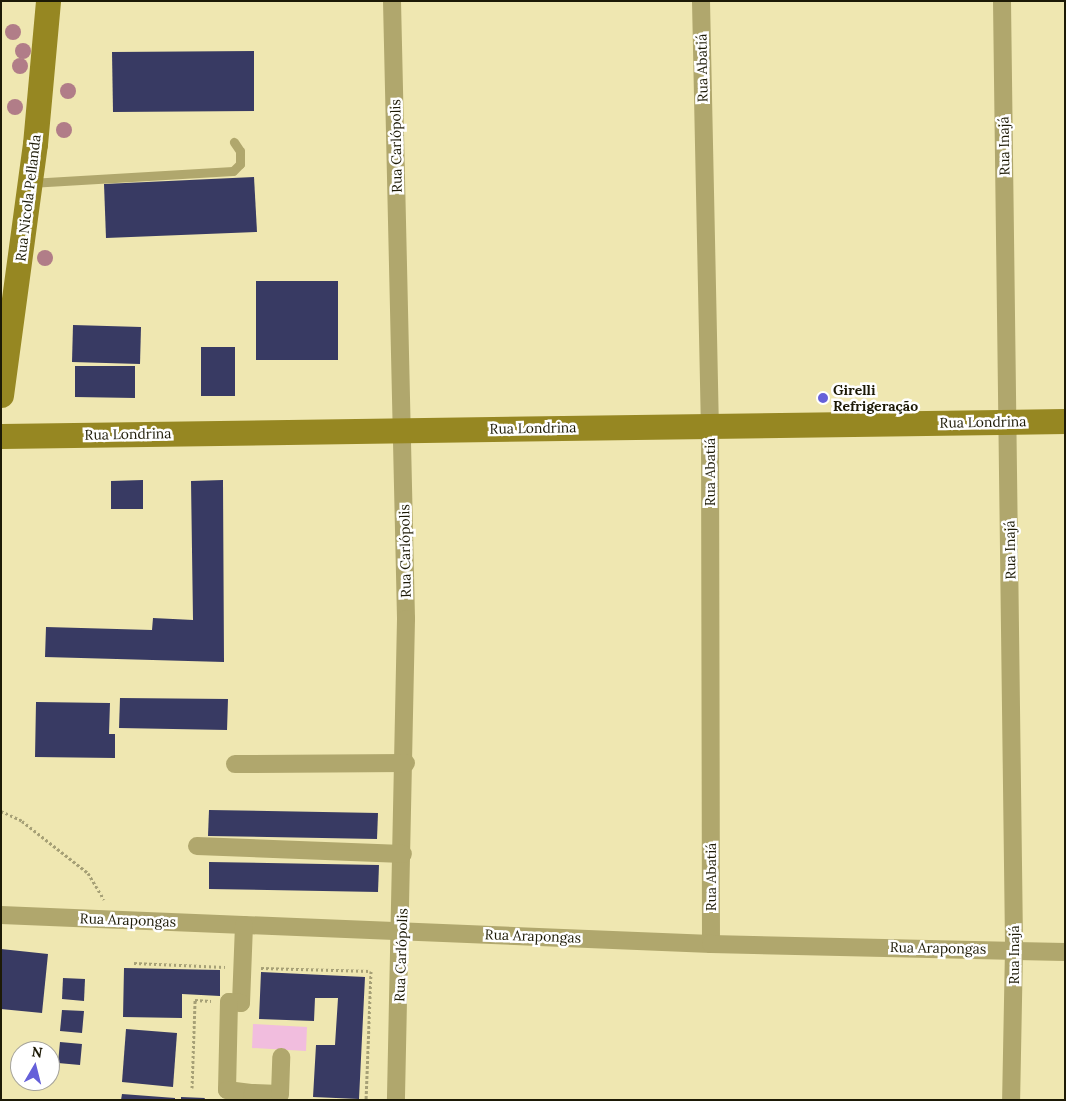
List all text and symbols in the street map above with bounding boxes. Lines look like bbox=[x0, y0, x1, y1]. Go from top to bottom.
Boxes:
street label: Rua Abatiá bbox=[693, 34, 711, 102]
street label: Rua Carlópolis bbox=[387, 99, 405, 193]
street label: Rua Inajá bbox=[995, 116, 1013, 176]
street label: Rua Nicola Pellanda bbox=[12, 134, 44, 262]
place label: Girelli Refrigeração bbox=[833, 382, 918, 414]
marker: Girelli Refrigeração bbox=[817, 392, 829, 404]
street label: Rua Londrina bbox=[939, 413, 1027, 431]
street label: Rua Londrina bbox=[489, 419, 577, 437]
street label: Rua Londrina bbox=[84, 425, 172, 443]
street label: Rua Abatiá bbox=[702, 438, 718, 506]
street label: Rua Carlópolis bbox=[396, 504, 414, 598]
street label: Rua Inajá bbox=[1001, 520, 1019, 580]
street label: Rua Abatiá bbox=[703, 843, 719, 911]
street label: Rua Carlópolis bbox=[391, 908, 411, 1002]
street label: Rua Arapongas bbox=[79, 910, 177, 930]
street label: Rua Inajá bbox=[1006, 925, 1022, 985]
street label: Rua Arapongas bbox=[484, 926, 582, 946]
street label: Rua Arapongas bbox=[890, 939, 986, 957]
north arrow bbox=[10, 1041, 60, 1091]
text: N bbox=[30, 1042, 44, 1062]

